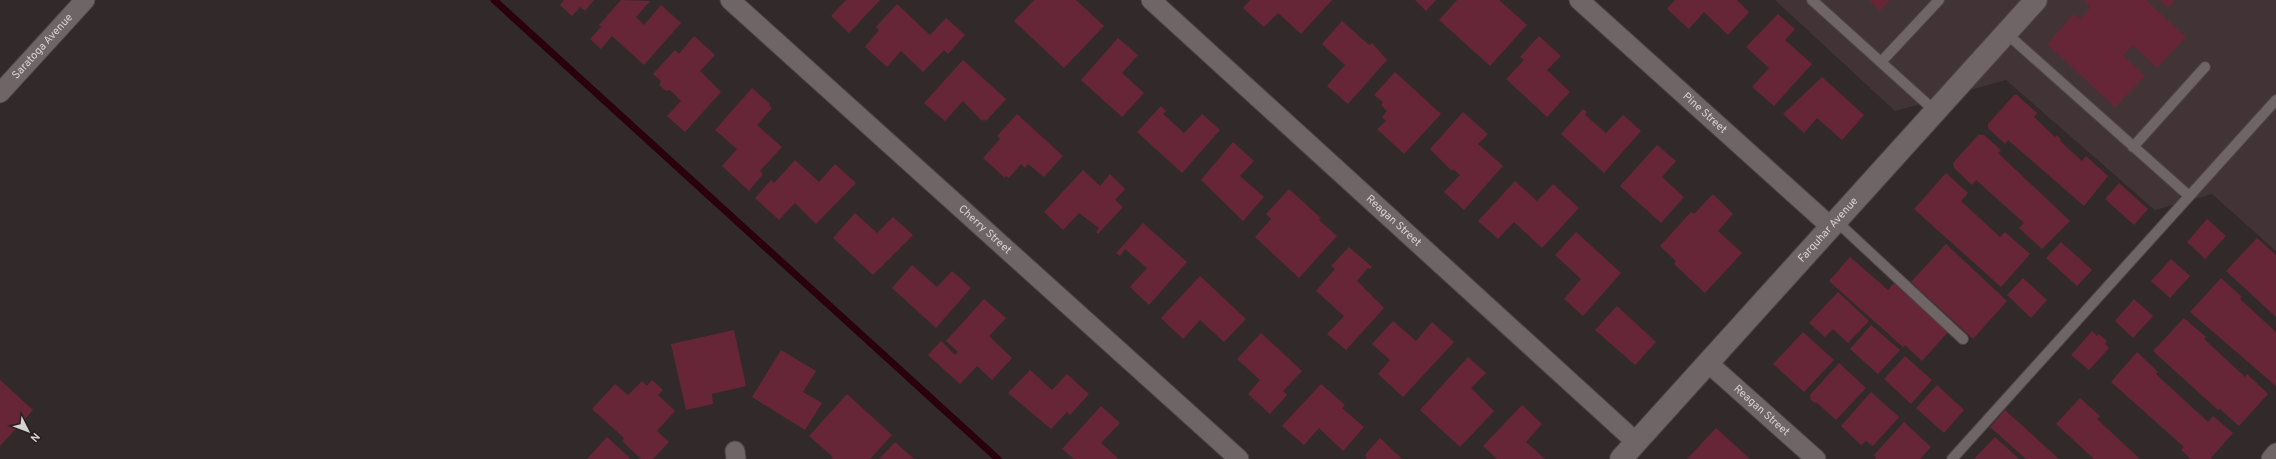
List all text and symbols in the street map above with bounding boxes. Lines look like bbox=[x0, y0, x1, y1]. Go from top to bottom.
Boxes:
street label: Saratoga Avenue bbox=[9, 11, 76, 82]
street label: Pine Street bbox=[1679, 90, 1730, 137]
street label: Reagan Street bbox=[1363, 192, 1424, 250]
street label: Farquhar Avenue bbox=[1795, 194, 1861, 265]
street label: Cherry Street bbox=[955, 202, 1014, 257]
street label: Reagan Street bbox=[1731, 382, 1792, 439]
north arrow bbox=[8, 411, 48, 451]
text: N bbox=[27, 429, 43, 445]

